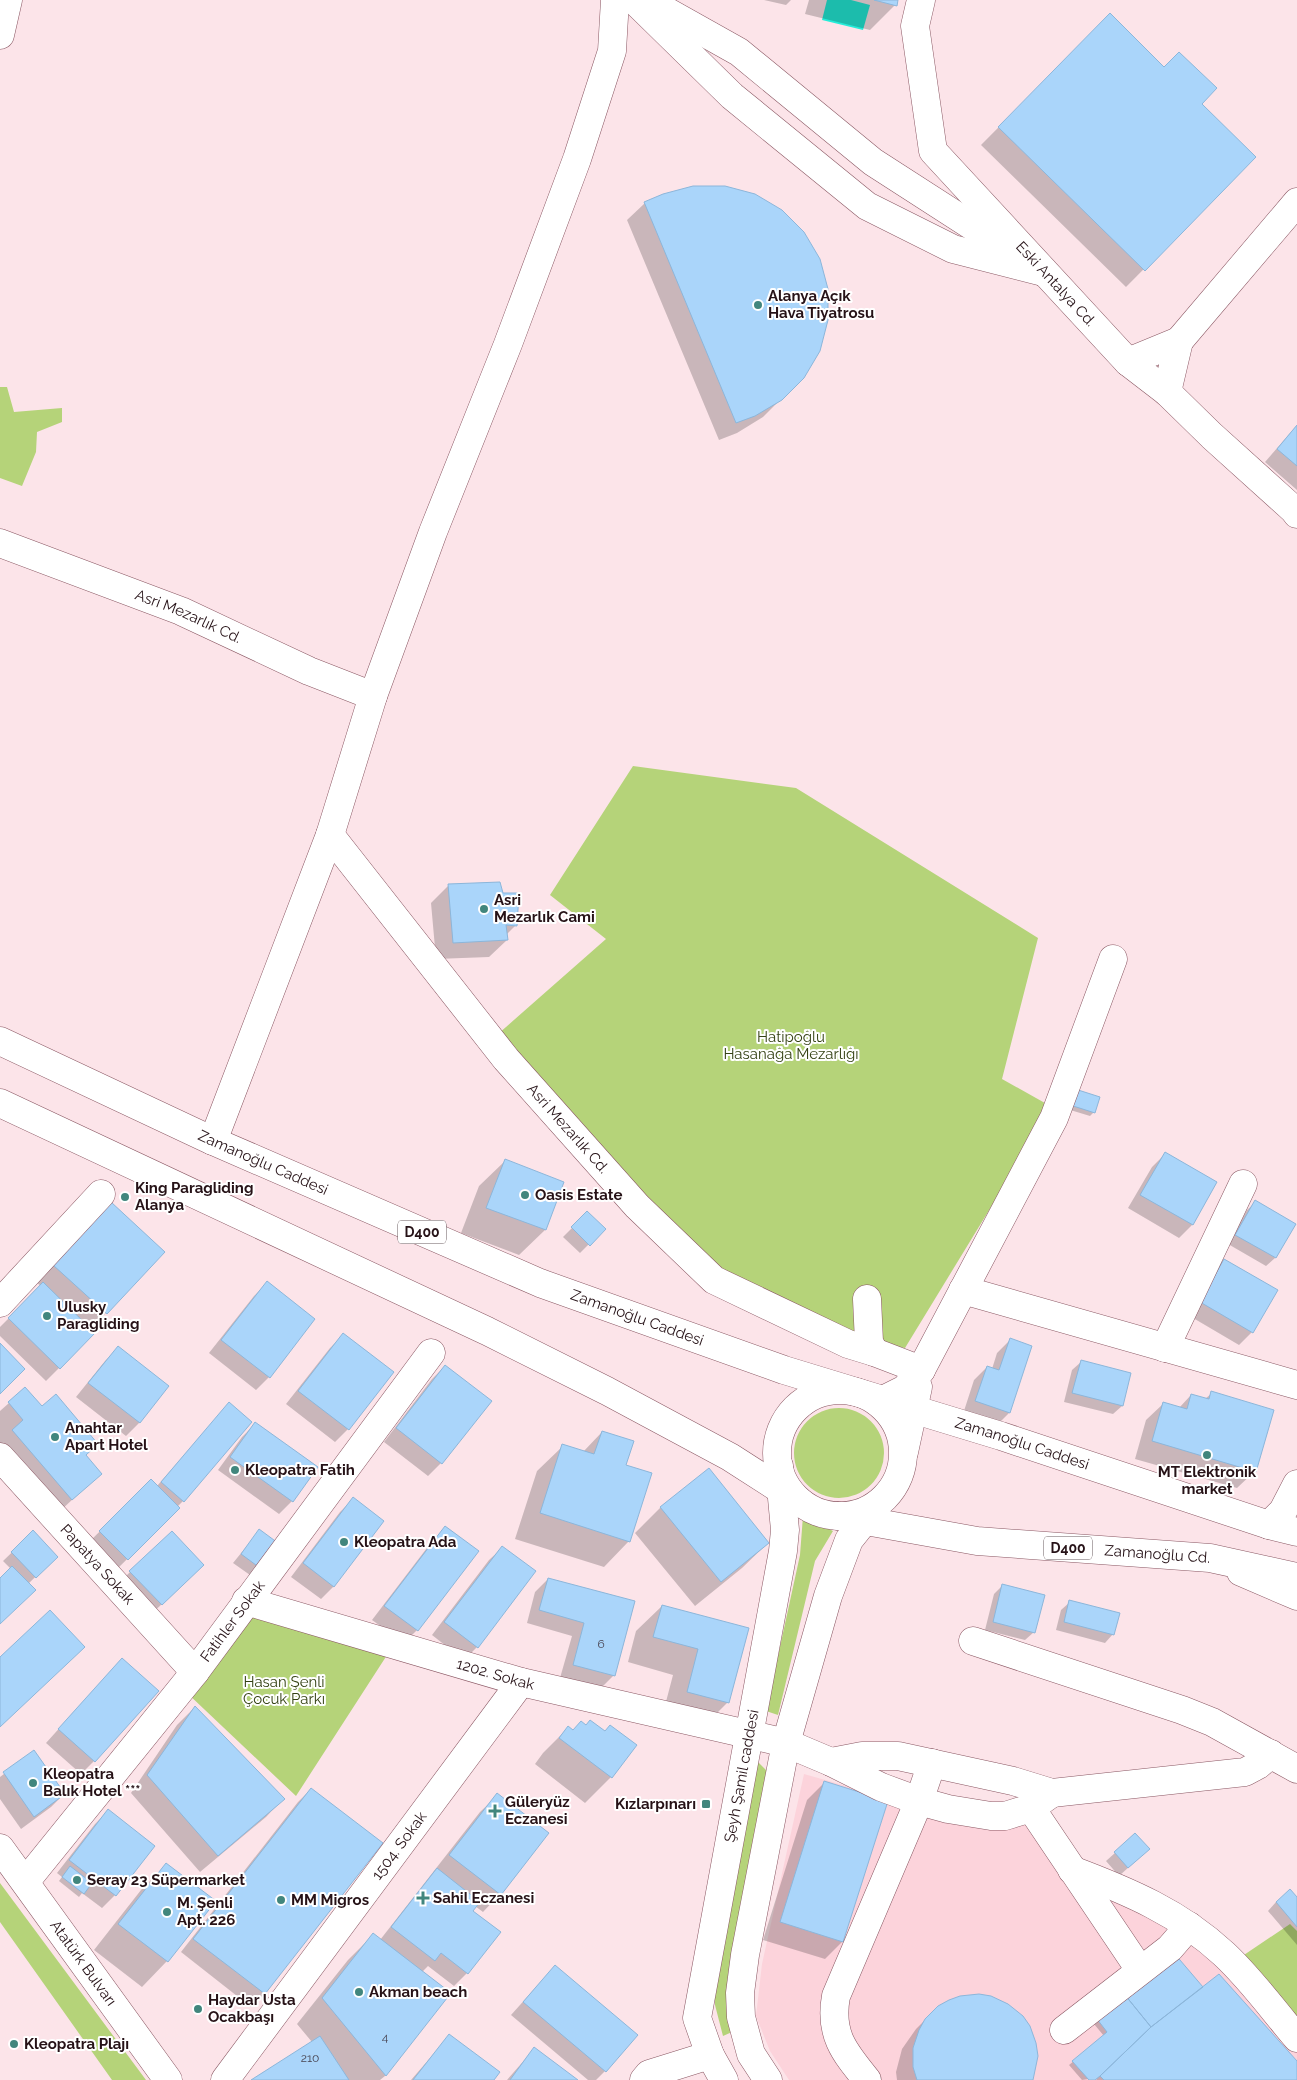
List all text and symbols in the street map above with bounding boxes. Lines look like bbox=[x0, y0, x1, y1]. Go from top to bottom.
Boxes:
street label: Eski Antalya Cd. bbox=[1012, 238, 1100, 330]
place label: Alanya Açık Hava Tiyatrosu bbox=[768, 287, 874, 322]
marker: Alanya Açık Hava Tiyatrosu bbox=[752, 299, 764, 311]
street label: Asri Mezarlık Cd. bbox=[133, 586, 244, 647]
place label: Asri Mezarlık Cami bbox=[494, 891, 595, 926]
marker: Asri Mezarlık Cami bbox=[478, 903, 490, 915]
park label: Hatipoğlu Hasanağa Mezarlığı bbox=[723, 1028, 859, 1063]
street label: Asri Mezarlık Cd. bbox=[523, 1080, 613, 1177]
street label: Zamanoğlu Caddesi bbox=[195, 1126, 331, 1199]
place label: King Paragliding Alanya bbox=[135, 1179, 253, 1214]
place label: Oasis Estate bbox=[535, 1186, 622, 1204]
marker: Oasis Estate bbox=[519, 1189, 531, 1201]
marker: King Paragliding Alanya bbox=[119, 1191, 131, 1203]
road number: D400 bbox=[398, 1220, 446, 1244]
street label: Zamanoğlu Caddesi bbox=[568, 1286, 706, 1350]
place label: Ulusky Paragliding bbox=[57, 1298, 139, 1333]
marker: Ulusky Paragliding bbox=[41, 1310, 53, 1322]
street label: Zamanoğlu Caddesi bbox=[953, 1414, 1091, 1474]
place label: Anahtar Apart Hotel bbox=[65, 1419, 148, 1454]
marker: Anahtar Apart Hotel bbox=[49, 1431, 61, 1443]
marker: MT Elektronik market bbox=[1201, 1449, 1213, 1461]
place label: Kleopatra Fatih bbox=[245, 1461, 355, 1479]
place label: MT Elektronik market bbox=[1158, 1463, 1257, 1498]
marker: Kleopatra Fatih bbox=[229, 1464, 241, 1476]
street label: Papatya Sokak bbox=[57, 1521, 138, 1608]
place label: Kleopatra Ada bbox=[354, 1533, 457, 1551]
marker: Kleopatra Ada bbox=[338, 1536, 350, 1548]
road number: D400 bbox=[1044, 1536, 1092, 1560]
street label: Zamanoğlu Cd. bbox=[1104, 1541, 1211, 1567]
street label: Fatihler Sokak bbox=[197, 1577, 269, 1665]
house number: 6 bbox=[597, 1637, 605, 1651]
street label: 1202. Sokak bbox=[454, 1655, 536, 1694]
park label: Hasan Şenli Çocuk Parkı bbox=[243, 1673, 325, 1708]
street label: Şeyh Şamil caddesi bbox=[721, 1708, 763, 1844]
place label: Kleopatra Balık Hotel *** bbox=[43, 1765, 141, 1800]
marker: Kleopatra Balık Hotel *** bbox=[27, 1777, 39, 1789]
place label: Güleryüz Eczanesi bbox=[505, 1793, 570, 1828]
place label: Kızlarpınarı bbox=[615, 1795, 696, 1813]
marker: Kızlarpınarı bbox=[700, 1798, 712, 1810]
marker: Güleryüz Eczanesi bbox=[489, 1805, 501, 1817]
street label: 1504. Sokak bbox=[368, 1808, 431, 1883]
place label: Seray 23 Süpermarket bbox=[87, 1871, 245, 1889]
marker: Seray 23 Süpermarket bbox=[71, 1874, 83, 1886]
place label: Sahil Eczanesi bbox=[433, 1889, 534, 1907]
place label: MM Migros bbox=[291, 1891, 369, 1909]
marker: Sahil Eczanesi bbox=[417, 1892, 429, 1904]
place label: M. Şenli Apt. 226 bbox=[177, 1894, 235, 1929]
marker: MM Migros bbox=[275, 1894, 287, 1906]
marker: M. Şenli Apt. 226 bbox=[161, 1906, 173, 1918]
street label: Atatürk Bulvarı bbox=[46, 1917, 120, 2009]
place label: Akman beach bbox=[369, 1983, 467, 2001]
marker: Akman beach bbox=[353, 1986, 365, 1998]
place label: Haydar Usta Ocakbaşı bbox=[208, 1991, 296, 2026]
marker: Haydar Usta Ocakbaşı bbox=[192, 2003, 204, 2015]
house number: 4 bbox=[382, 2030, 389, 2044]
place label: Kleopatra Plajı bbox=[24, 2035, 129, 2053]
marker: Kleopatra Plajı bbox=[8, 2038, 20, 2050]
house number: 210 bbox=[301, 2051, 319, 2065]

